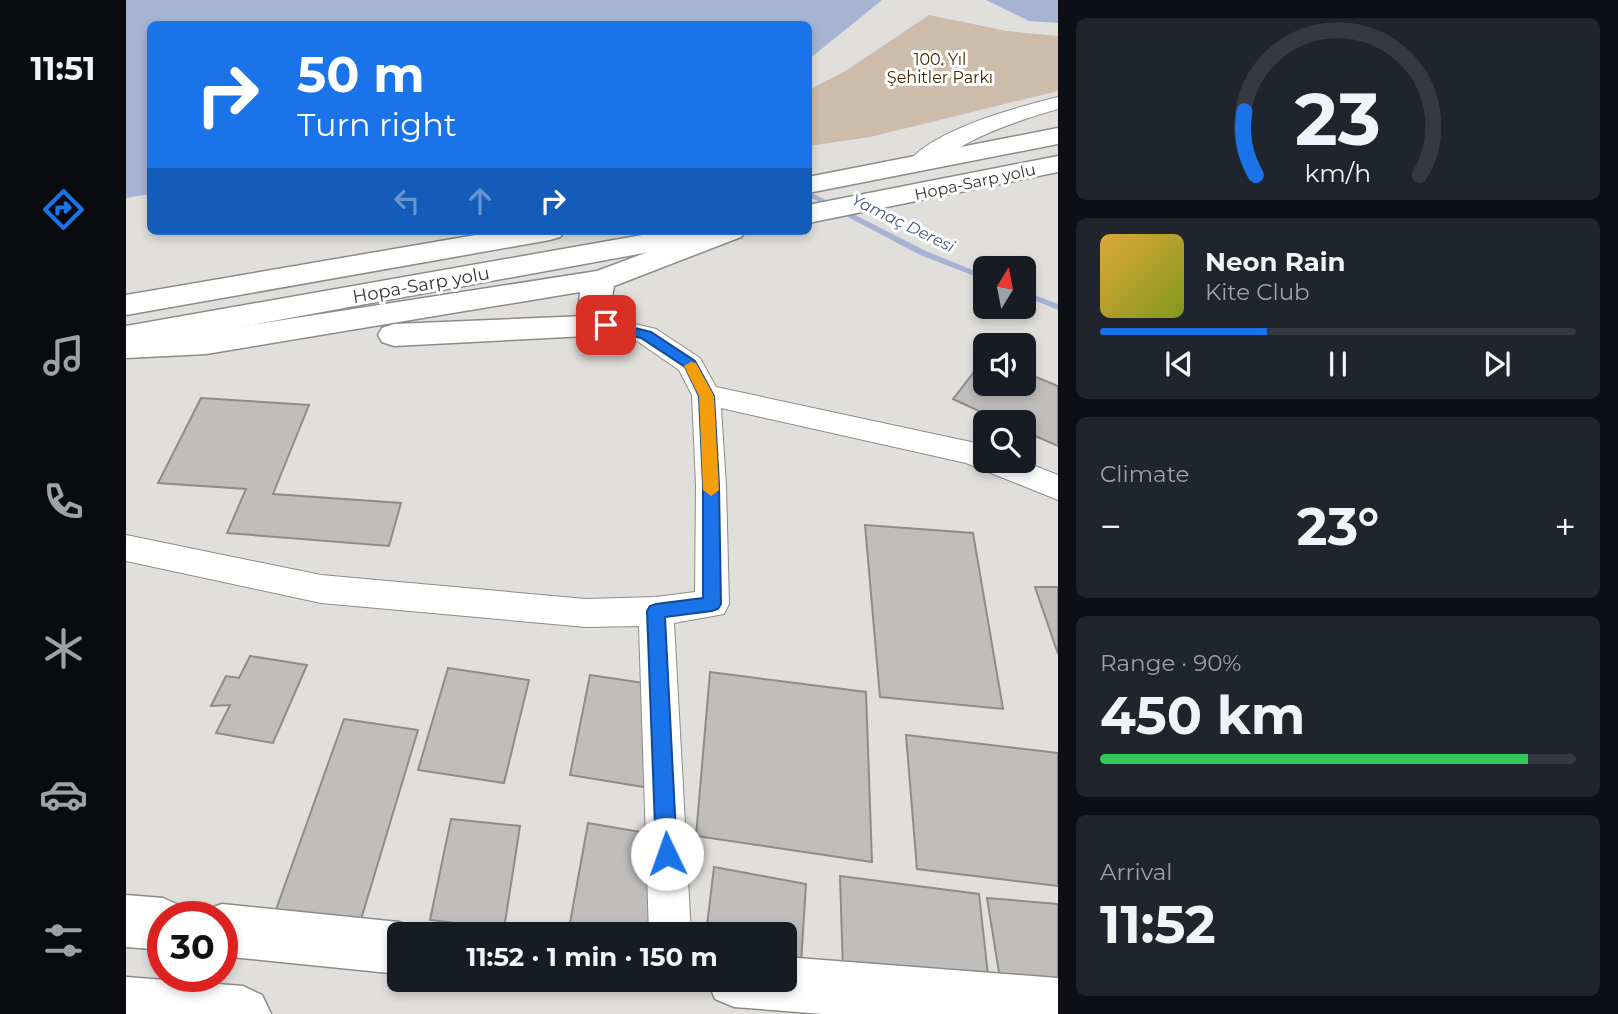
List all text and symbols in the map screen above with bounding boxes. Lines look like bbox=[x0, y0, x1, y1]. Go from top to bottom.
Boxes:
text: 50 m bbox=[297, 45, 425, 104]
text: 11:51 bbox=[30, 49, 96, 88]
icon: right bbox=[182, 49, 273, 140]
park label: 100. Yıl Şehitler Parkı bbox=[887, 50, 993, 87]
text: 23 bbox=[1295, 75, 1381, 163]
text: Turn right bbox=[297, 105, 457, 144]
text: km/h bbox=[1305, 158, 1371, 188]
street label: Hopa-Sarp yolu bbox=[913, 160, 1037, 204]
icon: left bbox=[388, 182, 426, 220]
icon: ahead bbox=[461, 182, 499, 220]
icon: right bbox=[534, 182, 572, 220]
icon: directions bbox=[39, 185, 88, 234]
water label: Yamaç Deresi bbox=[848, 190, 958, 256]
text: Neon Rain bbox=[1205, 246, 1346, 278]
north arrow bbox=[973, 256, 1036, 318]
map controls bbox=[973, 256, 1036, 473]
street label: Hopa-Sarp yolu bbox=[351, 262, 491, 308]
text: Kite Club bbox=[1205, 278, 1310, 306]
pin bbox=[576, 295, 636, 355]
icon: arrive bbox=[587, 306, 625, 344]
icon: music bbox=[39, 331, 88, 380]
button: sound bbox=[973, 333, 1036, 396]
icon: previous bbox=[1160, 345, 1198, 383]
icon: pause bbox=[1319, 345, 1357, 383]
icon: next bbox=[1478, 345, 1516, 383]
button: search bbox=[973, 410, 1036, 473]
text: Climate bbox=[1100, 460, 1189, 488]
icon: phone bbox=[39, 477, 88, 526]
text: 23° bbox=[1297, 495, 1379, 558]
text: − bbox=[1100, 503, 1122, 550]
text: + bbox=[1554, 503, 1576, 550]
icon: climate bbox=[39, 624, 88, 673]
text: Range · 90% bbox=[1100, 649, 1241, 677]
text: 450 km bbox=[1100, 684, 1305, 747]
icon: car bbox=[39, 770, 88, 819]
position arrow bbox=[630, 817, 704, 891]
text: Arrival bbox=[1100, 858, 1173, 886]
text: 11:52 bbox=[1100, 893, 1216, 956]
speed limit sign: 30 bbox=[147, 901, 238, 992]
icon: filters bbox=[39, 916, 88, 965]
text: 11:52 · 1 min · 150 m bbox=[466, 941, 718, 973]

